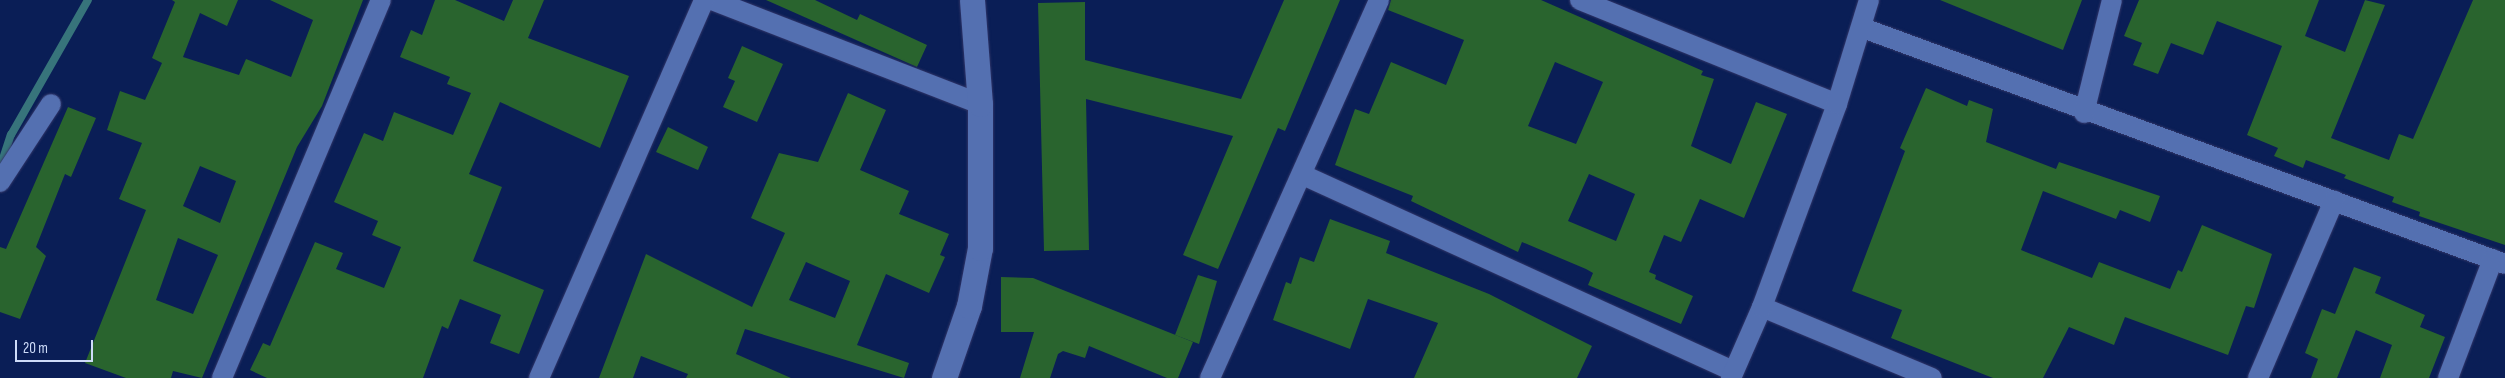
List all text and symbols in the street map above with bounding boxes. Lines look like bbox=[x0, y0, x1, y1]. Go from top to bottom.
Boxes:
scale bar bbox=[18, 330, 95, 362]
text: 20 m bbox=[23, 339, 48, 358]

